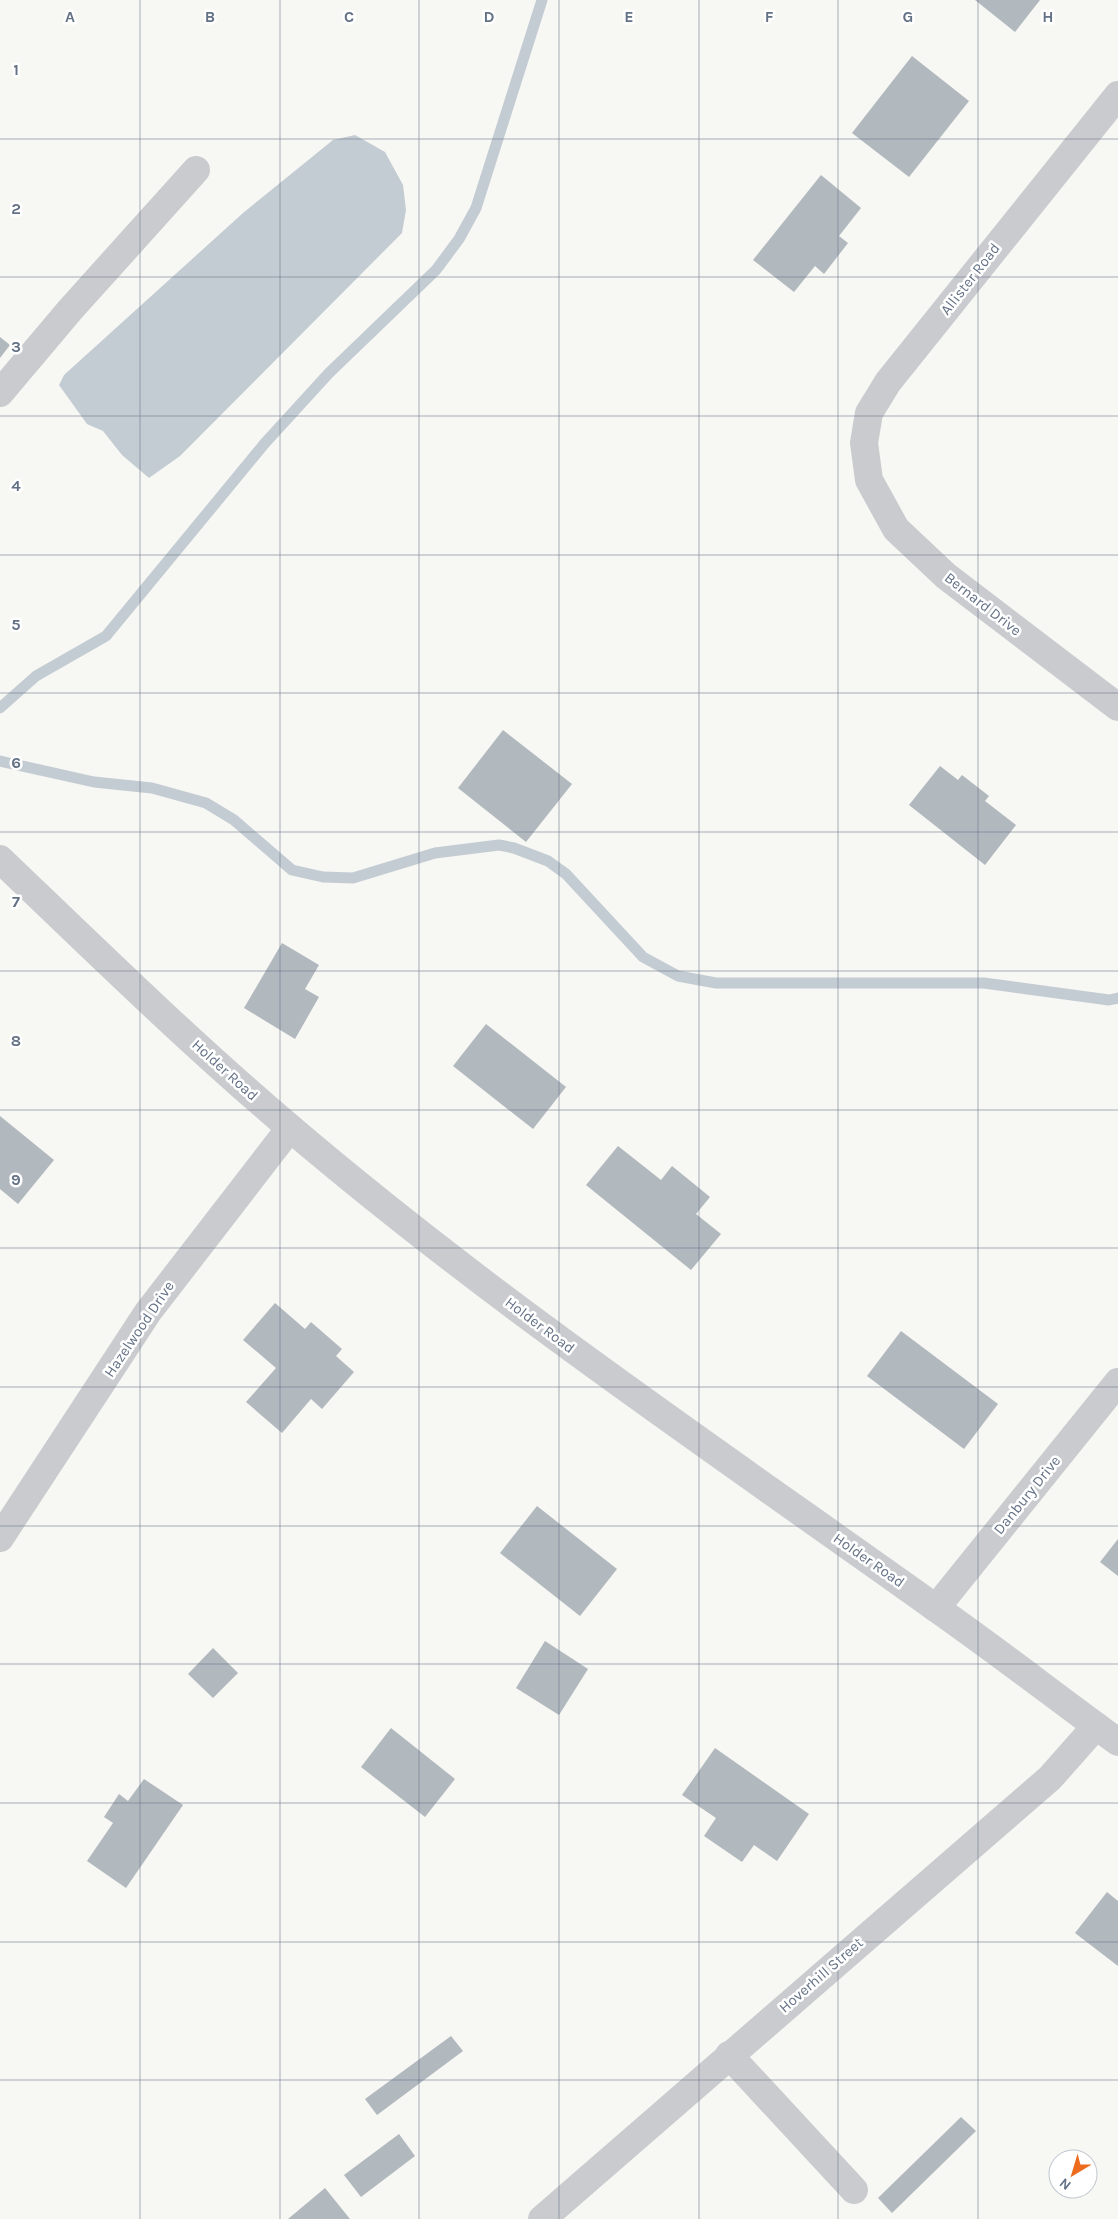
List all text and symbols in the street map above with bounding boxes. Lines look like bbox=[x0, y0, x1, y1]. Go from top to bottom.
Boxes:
text: A bbox=[65, 7, 75, 26]
text: B bbox=[205, 7, 215, 26]
text: C bbox=[344, 7, 354, 26]
text: D bbox=[484, 7, 495, 26]
text: E bbox=[624, 7, 634, 26]
text: F bbox=[765, 7, 774, 26]
text: G bbox=[903, 7, 913, 26]
text: H bbox=[1042, 7, 1054, 26]
text: 1 bbox=[13, 60, 19, 79]
text: 2 bbox=[11, 199, 21, 218]
street label: Allister Road bbox=[936, 239, 1004, 319]
text: 3 bbox=[11, 337, 21, 356]
text: 4 bbox=[11, 476, 21, 495]
street label: Bernard Drive bbox=[941, 568, 1025, 640]
text: 5 bbox=[11, 615, 21, 634]
text: 6 bbox=[11, 753, 21, 772]
text: 7 bbox=[12, 892, 20, 911]
text: 8 bbox=[11, 1031, 21, 1050]
street label: Holder Road bbox=[188, 1036, 262, 1104]
text: 9 bbox=[11, 1170, 21, 1189]
street label: Hazelwood Drive bbox=[100, 1278, 178, 1380]
street label: Holder Road bbox=[502, 1293, 578, 1357]
street label: Danbury Drive bbox=[990, 1452, 1064, 1538]
street label: Holder Road bbox=[830, 1529, 908, 1591]
street label: Hoverhill Street bbox=[775, 1933, 867, 2016]
north arrow bbox=[1048, 2149, 1098, 2199]
text: N bbox=[1056, 2174, 1074, 2194]

